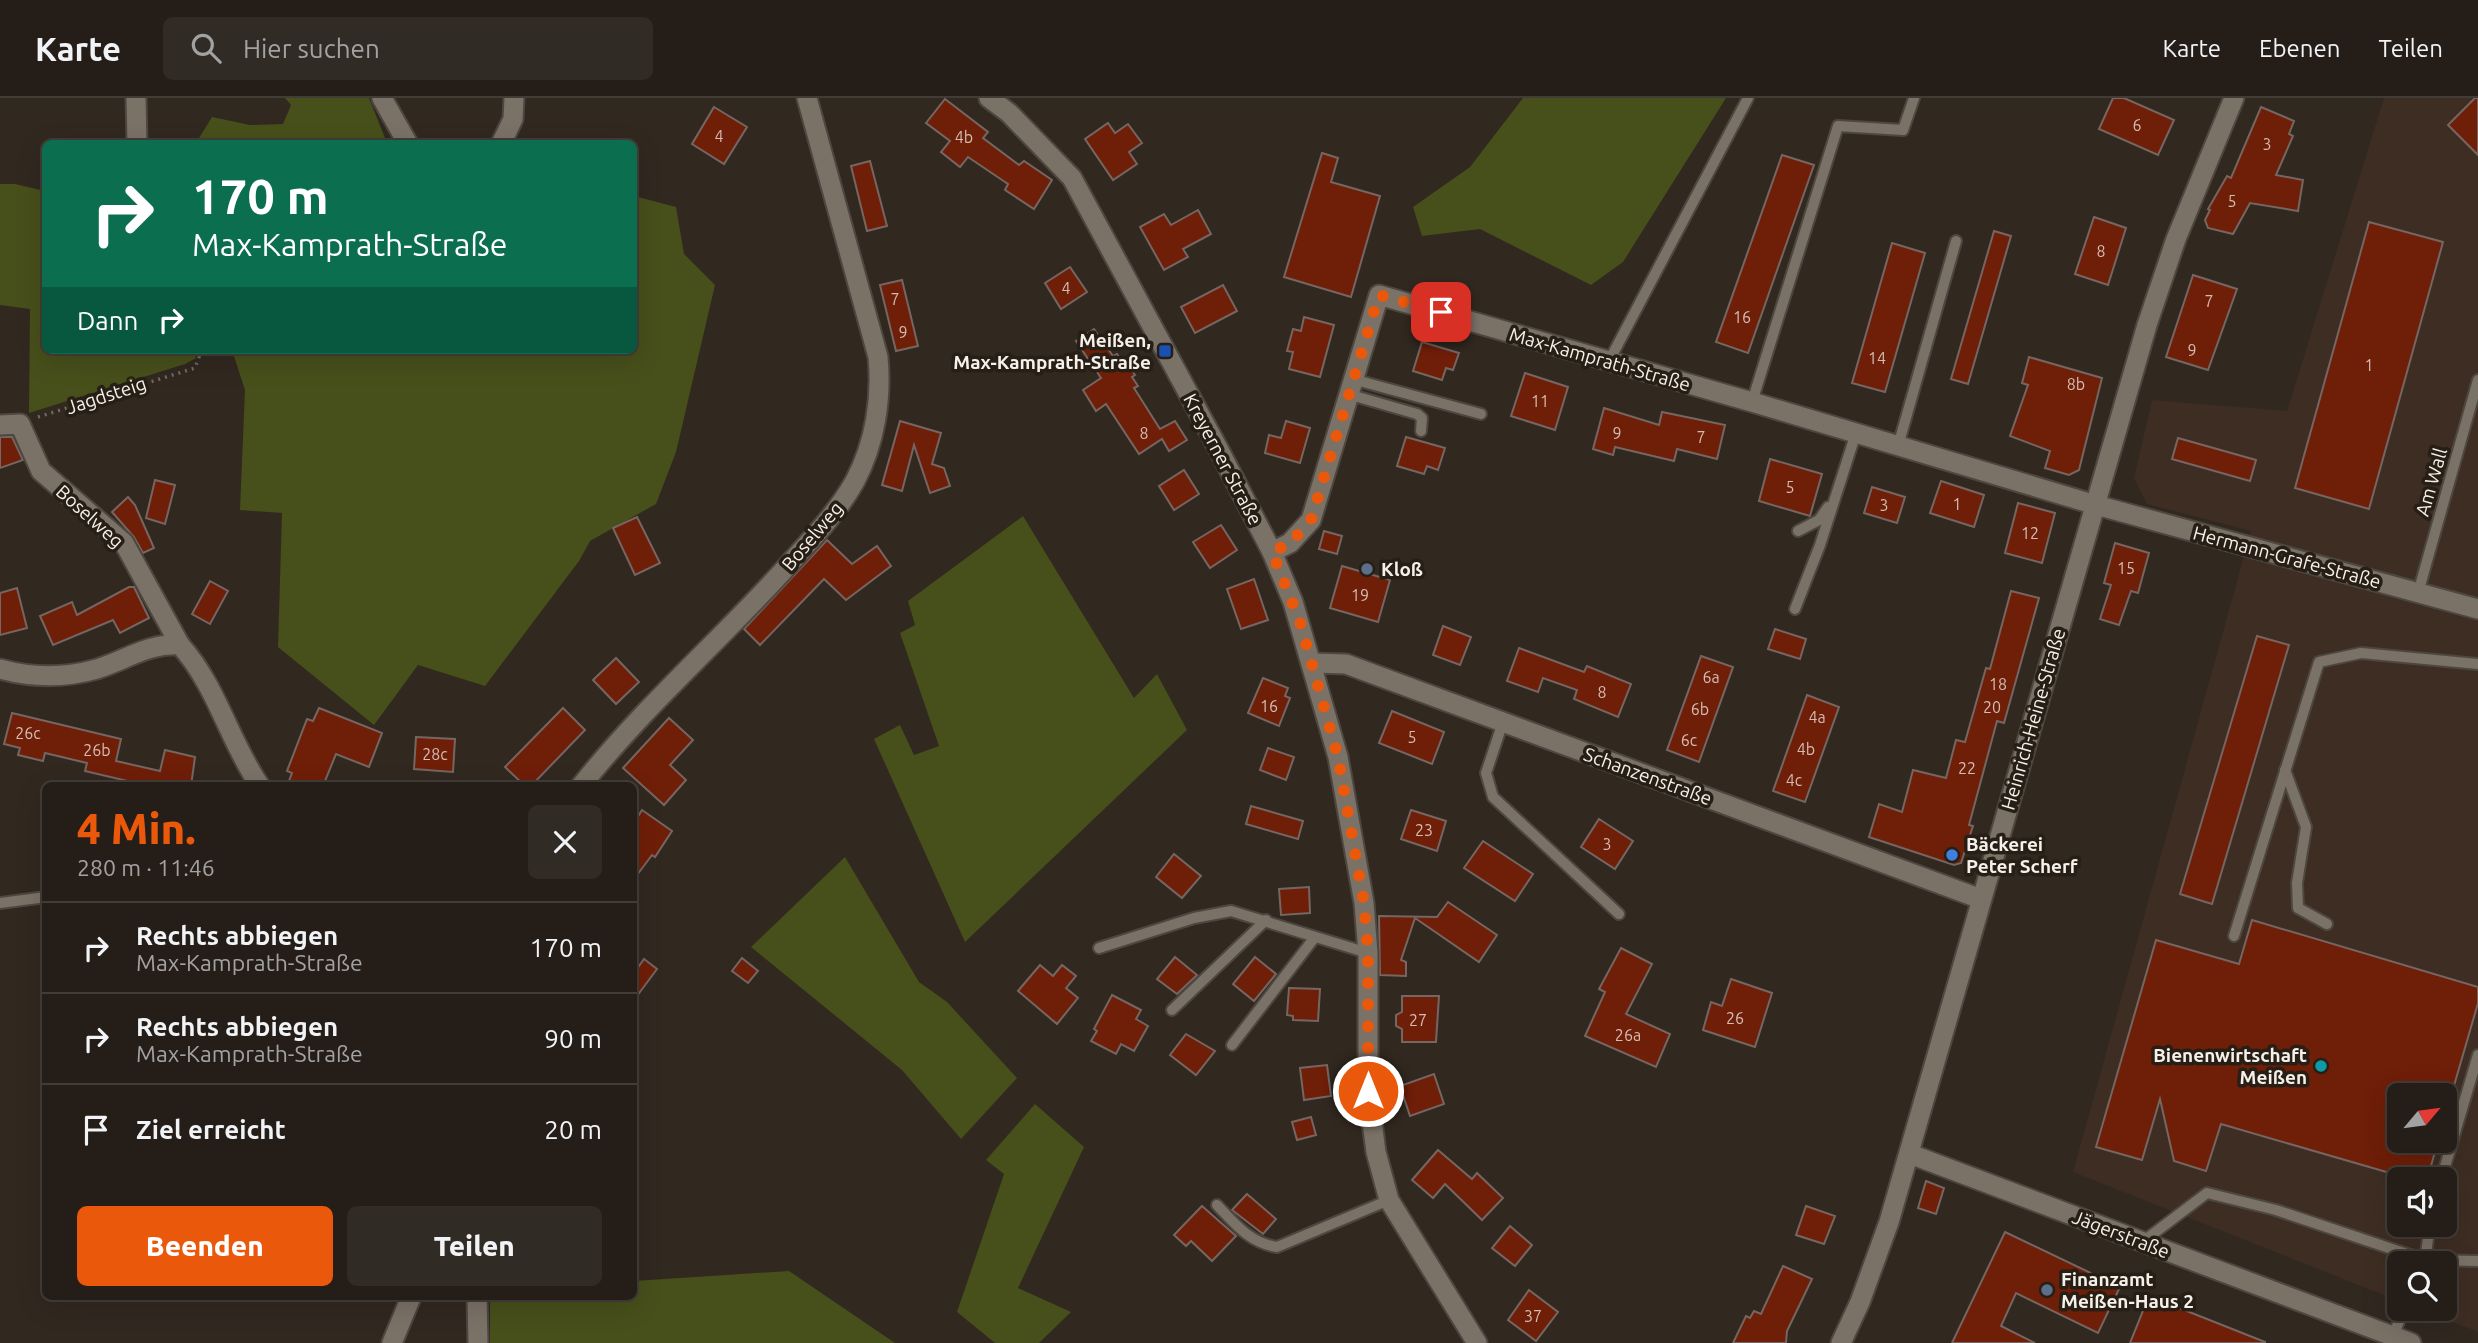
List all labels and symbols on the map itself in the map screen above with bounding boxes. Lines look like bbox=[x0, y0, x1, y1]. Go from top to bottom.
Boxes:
house number: 6 bbox=[2132, 116, 2142, 134]
house number: 4 bbox=[714, 127, 724, 145]
house number: 4b bbox=[955, 128, 973, 146]
house number: 3 bbox=[2262, 135, 2272, 153]
house number: 5 bbox=[2227, 192, 2237, 210]
house number: 8 bbox=[2096, 242, 2106, 260]
house number: 4 bbox=[1061, 279, 1071, 297]
pin bbox=[1411, 282, 1471, 342]
house number: 7 bbox=[890, 290, 900, 308]
house number: 7 bbox=[2204, 292, 2214, 310]
house number: 16 bbox=[1733, 308, 1751, 326]
house number: 9 bbox=[898, 323, 908, 341]
street label: Max-Kamprath-Straße bbox=[1507, 323, 1693, 395]
place label: Meißen, Max-Kamprath-Straße bbox=[953, 329, 1151, 373]
house number: 9 bbox=[2187, 341, 2197, 359]
marker: Meißen, Max-Kamprath-Straße bbox=[1157, 343, 1173, 359]
house number: 14 bbox=[1868, 349, 1886, 367]
house number: 1 bbox=[2364, 356, 2374, 374]
street label: Jagdsteig bbox=[63, 372, 149, 418]
house number: 8b bbox=[2067, 375, 2085, 393]
street label: Kreyerner Straße bbox=[1179, 390, 1267, 528]
house number: 11 bbox=[1531, 392, 1549, 410]
house number: 8 bbox=[1139, 424, 1149, 442]
house number: 9 bbox=[1612, 424, 1622, 442]
house number: 7 bbox=[1696, 428, 1706, 446]
street label: Am Wall bbox=[2411, 445, 2451, 519]
house number: 5 bbox=[1785, 478, 1795, 496]
street label: Boselweg bbox=[52, 480, 128, 552]
house number: 1 bbox=[1952, 495, 1962, 513]
house number: 3 bbox=[1879, 496, 1889, 514]
street label: Boselweg bbox=[777, 497, 847, 575]
street label: Hermann-Grafe-Straße bbox=[2191, 521, 2383, 593]
house number: 12 bbox=[2021, 524, 2039, 542]
place label: Kloß bbox=[1381, 558, 1423, 580]
house number: 15 bbox=[2117, 559, 2135, 577]
marker: Kloß bbox=[1359, 561, 1375, 577]
house number: 19 bbox=[1351, 586, 1369, 604]
street label: Heinrich-Heine-Straße bbox=[1997, 626, 2069, 812]
house number: 6a bbox=[1702, 668, 1720, 686]
house number: 18 bbox=[1989, 675, 2007, 693]
house number: 8 bbox=[1597, 683, 1607, 701]
house number: 16 bbox=[1260, 697, 1278, 715]
house number: 20 bbox=[1983, 698, 2001, 716]
house number: 6b bbox=[1691, 700, 1709, 718]
house number: 4a bbox=[1808, 708, 1826, 726]
house number: 26c bbox=[15, 724, 41, 742]
house number: 5 bbox=[1407, 728, 1417, 746]
house number: 6c bbox=[1681, 731, 1698, 749]
house number: 4b bbox=[1797, 740, 1815, 758]
house number: 26b bbox=[83, 741, 111, 759]
street label: Schanzenstraße bbox=[1581, 743, 1715, 809]
house number: 28c bbox=[422, 745, 448, 763]
house number: 22 bbox=[1958, 759, 1976, 777]
house number: 4c bbox=[1786, 771, 1803, 789]
house number: 23 bbox=[1415, 821, 1433, 839]
place label: Bäckerei Peter Scherf bbox=[1966, 833, 2078, 877]
house number: 3 bbox=[1602, 835, 1612, 853]
marker: Bäckerei Peter Scherf bbox=[1944, 847, 1960, 863]
house number: 26 bbox=[1726, 1009, 1744, 1027]
house number: 27 bbox=[1409, 1011, 1427, 1029]
house number: 26a bbox=[1615, 1026, 1641, 1044]
place label: Bienenwirtschaft Meißen bbox=[2153, 1044, 2307, 1088]
position arrow bbox=[1331, 1054, 1405, 1128]
marker: Bienenwirtschaft Meißen bbox=[2313, 1058, 2329, 1074]
north arrow bbox=[2387, 1083, 2457, 1153]
street label: Jägerstraße bbox=[2069, 1205, 2173, 1263]
place label: Finanzamt Meißen-Haus 2 bbox=[2061, 1268, 2194, 1312]
marker: Finanzamt Meißen-Haus 2 bbox=[2039, 1282, 2055, 1298]
house number: 37 bbox=[1524, 1307, 1542, 1325]

